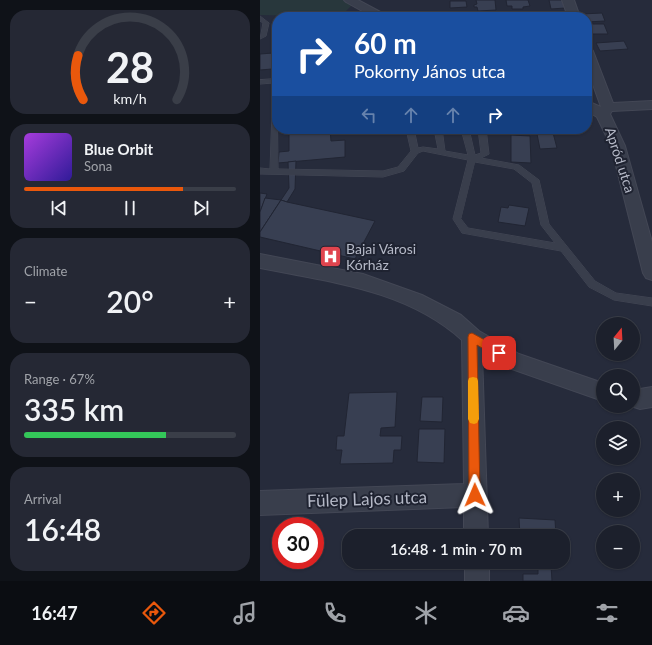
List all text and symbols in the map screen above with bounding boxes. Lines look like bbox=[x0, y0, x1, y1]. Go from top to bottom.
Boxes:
text: 60 m bbox=[354, 26, 417, 60]
icon: right bbox=[288, 28, 340, 80]
text: 28 bbox=[106, 42, 154, 92]
text: Pokorny János utca bbox=[354, 60, 506, 82]
text: km/h bbox=[113, 90, 147, 107]
icon: left bbox=[358, 104, 380, 126]
icon: ahead bbox=[400, 104, 422, 126]
icon: ahead bbox=[442, 104, 464, 126]
icon: right bbox=[484, 104, 506, 126]
street label: Apród utca bbox=[602, 125, 639, 195]
text: Blue Orbit bbox=[84, 140, 153, 158]
text: Sona bbox=[84, 158, 112, 174]
icon: previous bbox=[48, 197, 70, 219]
icon: pause bbox=[119, 197, 141, 219]
icon: next bbox=[190, 197, 212, 219]
place label: Bajai Városi Kórház bbox=[346, 240, 416, 273]
hospital icon: Bajai Városi Kórház bbox=[318, 244, 344, 270]
text: Climate bbox=[24, 263, 67, 279]
text: 20° bbox=[106, 283, 154, 319]
text: − bbox=[24, 288, 37, 315]
text: + bbox=[223, 288, 236, 315]
north arrow bbox=[596, 317, 640, 361]
map controls bbox=[596, 317, 640, 569]
pin bbox=[482, 336, 516, 370]
icon: arrive bbox=[488, 342, 510, 364]
button: search bbox=[596, 369, 640, 413]
text: Range · 67% bbox=[24, 371, 95, 387]
text: 335 km bbox=[24, 391, 124, 427]
button: layers bbox=[596, 421, 640, 465]
button: + bbox=[596, 473, 640, 517]
position arrow bbox=[454, 474, 496, 516]
street label: Fülep Lajos utca bbox=[307, 486, 427, 511]
text: Arrival bbox=[24, 491, 61, 507]
text: 16:48 bbox=[24, 511, 101, 547]
speed limit sign: 30 bbox=[272, 517, 324, 569]
button: − bbox=[596, 525, 640, 569]
text: 16:48 · 1 min · 70 m bbox=[390, 540, 522, 558]
icon: directions bbox=[140, 599, 168, 627]
icon: music bbox=[231, 599, 259, 627]
icon: phone bbox=[321, 599, 349, 627]
icon: climate bbox=[412, 599, 440, 627]
icon: car bbox=[502, 599, 530, 627]
icon: filters bbox=[593, 599, 621, 627]
text: 16:47 bbox=[31, 602, 78, 624]

